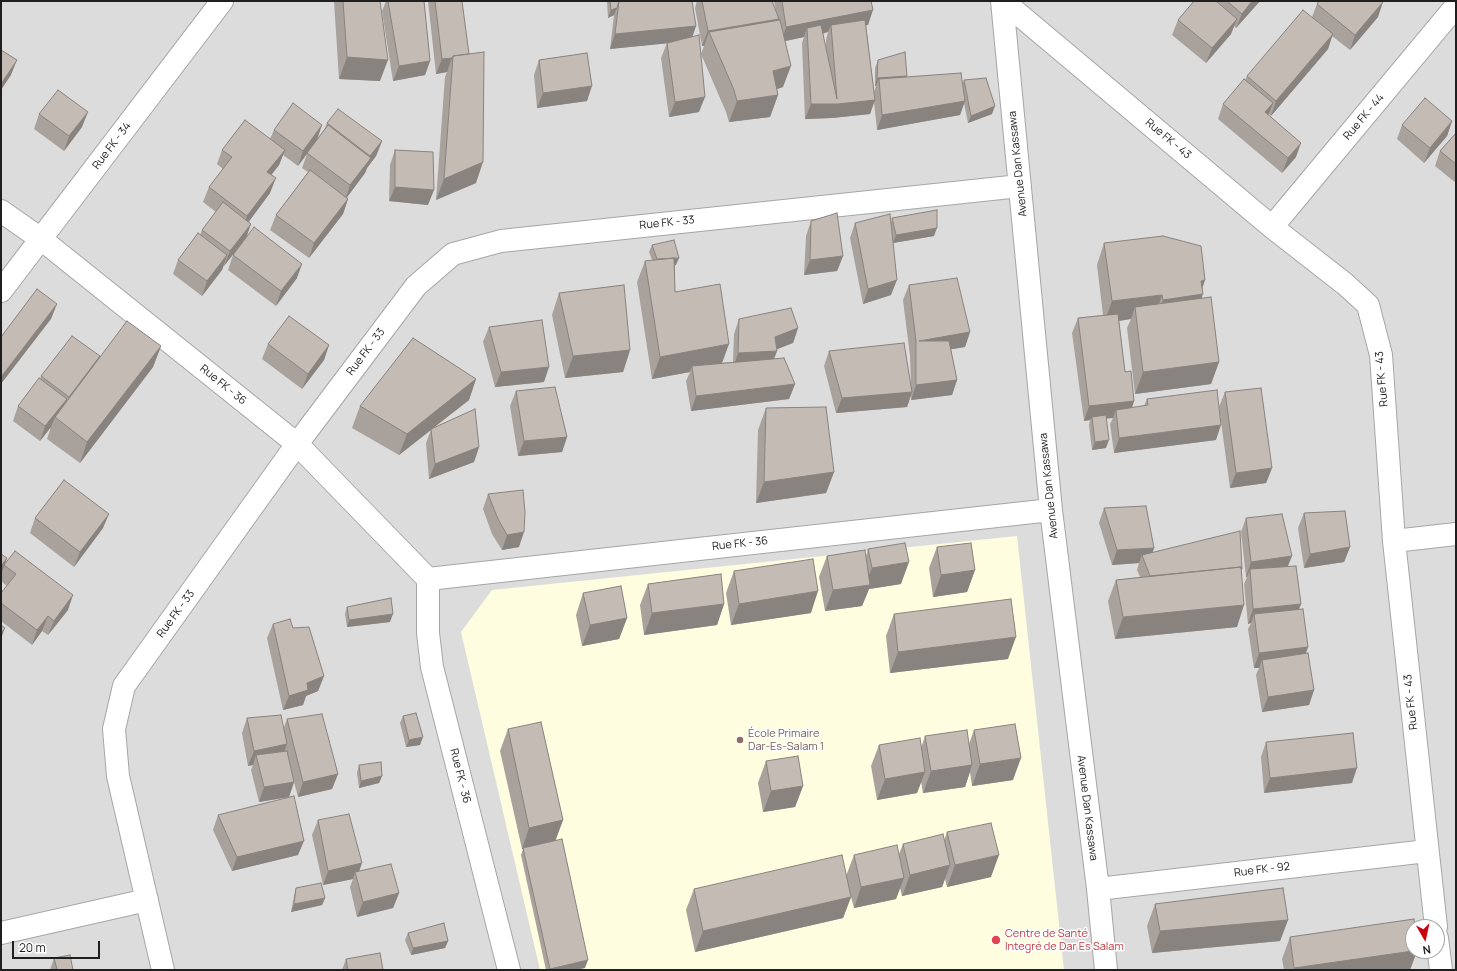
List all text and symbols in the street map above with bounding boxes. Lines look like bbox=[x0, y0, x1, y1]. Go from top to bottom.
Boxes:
street label: Rue FK - 44 bbox=[1341, 91, 1387, 143]
street label: Avenue Dan Kassawa bbox=[1006, 110, 1030, 218]
street label: Rue FK - 43 bbox=[1142, 116, 1194, 162]
street label: Rue FK - 34 bbox=[90, 120, 134, 172]
street label: Rue FK - 33 bbox=[639, 214, 695, 232]
street label: Rue FK - 33 bbox=[344, 326, 388, 378]
street label: Rue FK - 43 bbox=[1373, 351, 1391, 407]
street label: Rue FK - 36 bbox=[197, 362, 249, 408]
street label: Avenue Dan Kassawa bbox=[1037, 432, 1061, 540]
street label: Rue FK - 36 bbox=[711, 535, 769, 553]
street label: Rue FK - 33 bbox=[154, 588, 198, 640]
street label: Rue FK - 43 bbox=[1402, 674, 1420, 730]
place label: École Primaire Dar-Es-Salam 1 bbox=[748, 727, 824, 753]
marker: École Primaire Dar-Es-Salam 1 bbox=[735, 735, 745, 745]
street label: Rue FK - 36 bbox=[447, 747, 473, 805]
street label: Avenue Dan Kassawa bbox=[1074, 754, 1100, 862]
street label: Rue FK - 92 bbox=[1233, 860, 1291, 880]
north arrow bbox=[1405, 919, 1445, 959]
place label: Centre de Santé Integré de Dar Es Salam bbox=[1005, 927, 1124, 953]
scale bar bbox=[14, 933, 102, 959]
marker: Centre de Santé Integré de Dar Es Salam bbox=[990, 934, 1002, 946]
text: 20 m bbox=[19, 939, 46, 956]
text: N bbox=[1422, 942, 1432, 958]

